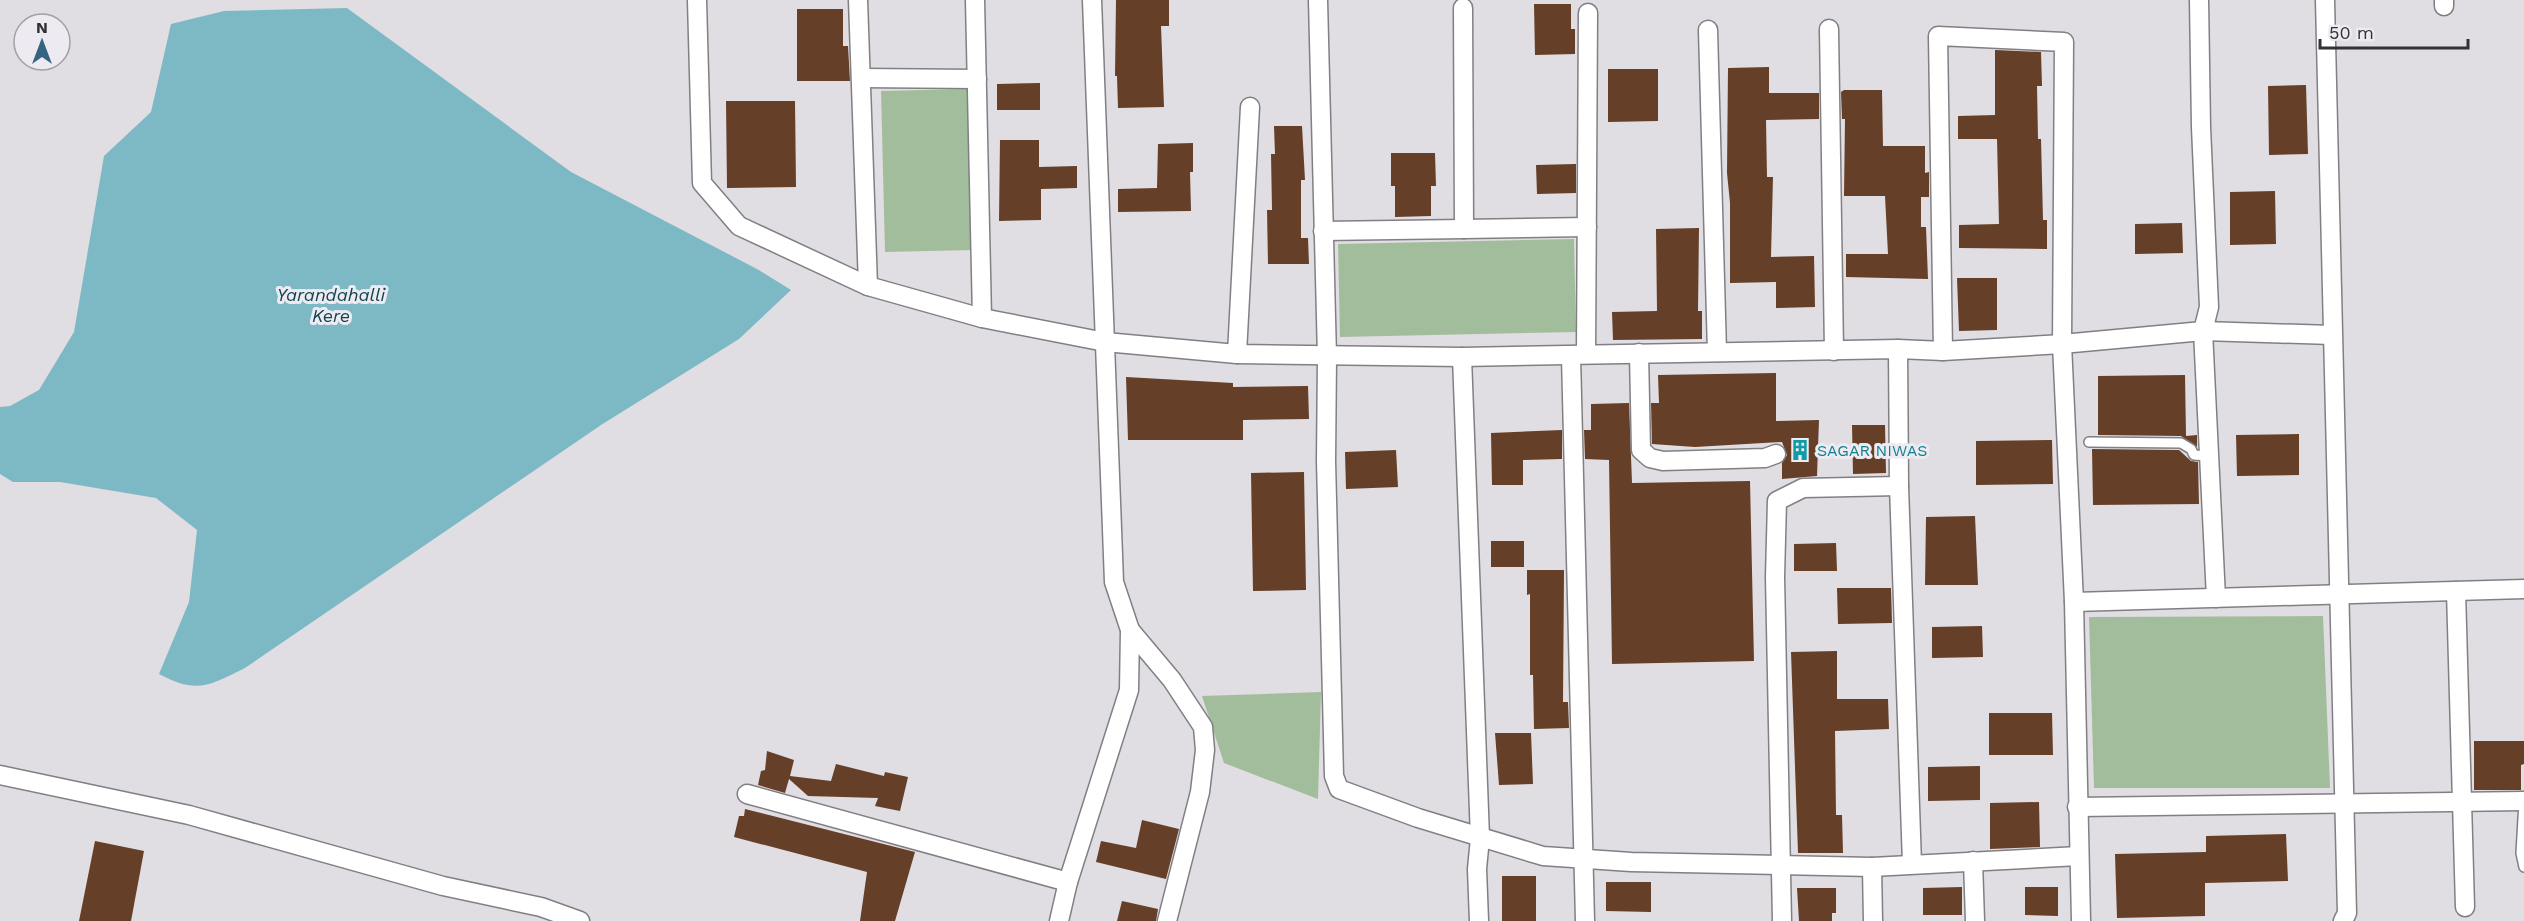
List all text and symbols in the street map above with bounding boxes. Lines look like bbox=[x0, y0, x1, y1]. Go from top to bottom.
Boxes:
north arrow bbox=[12, 12, 72, 72]
scale bar bbox=[2320, 12, 2468, 50]
text: N bbox=[36, 18, 48, 37]
text: 50 m bbox=[2329, 22, 2374, 43]
water label: Yarandahalli Kere bbox=[277, 284, 386, 326]
building icon: SAGAR NIWAS bbox=[1788, 438, 1812, 462]
place label: SAGAR NIWAS bbox=[1817, 441, 1927, 460]

